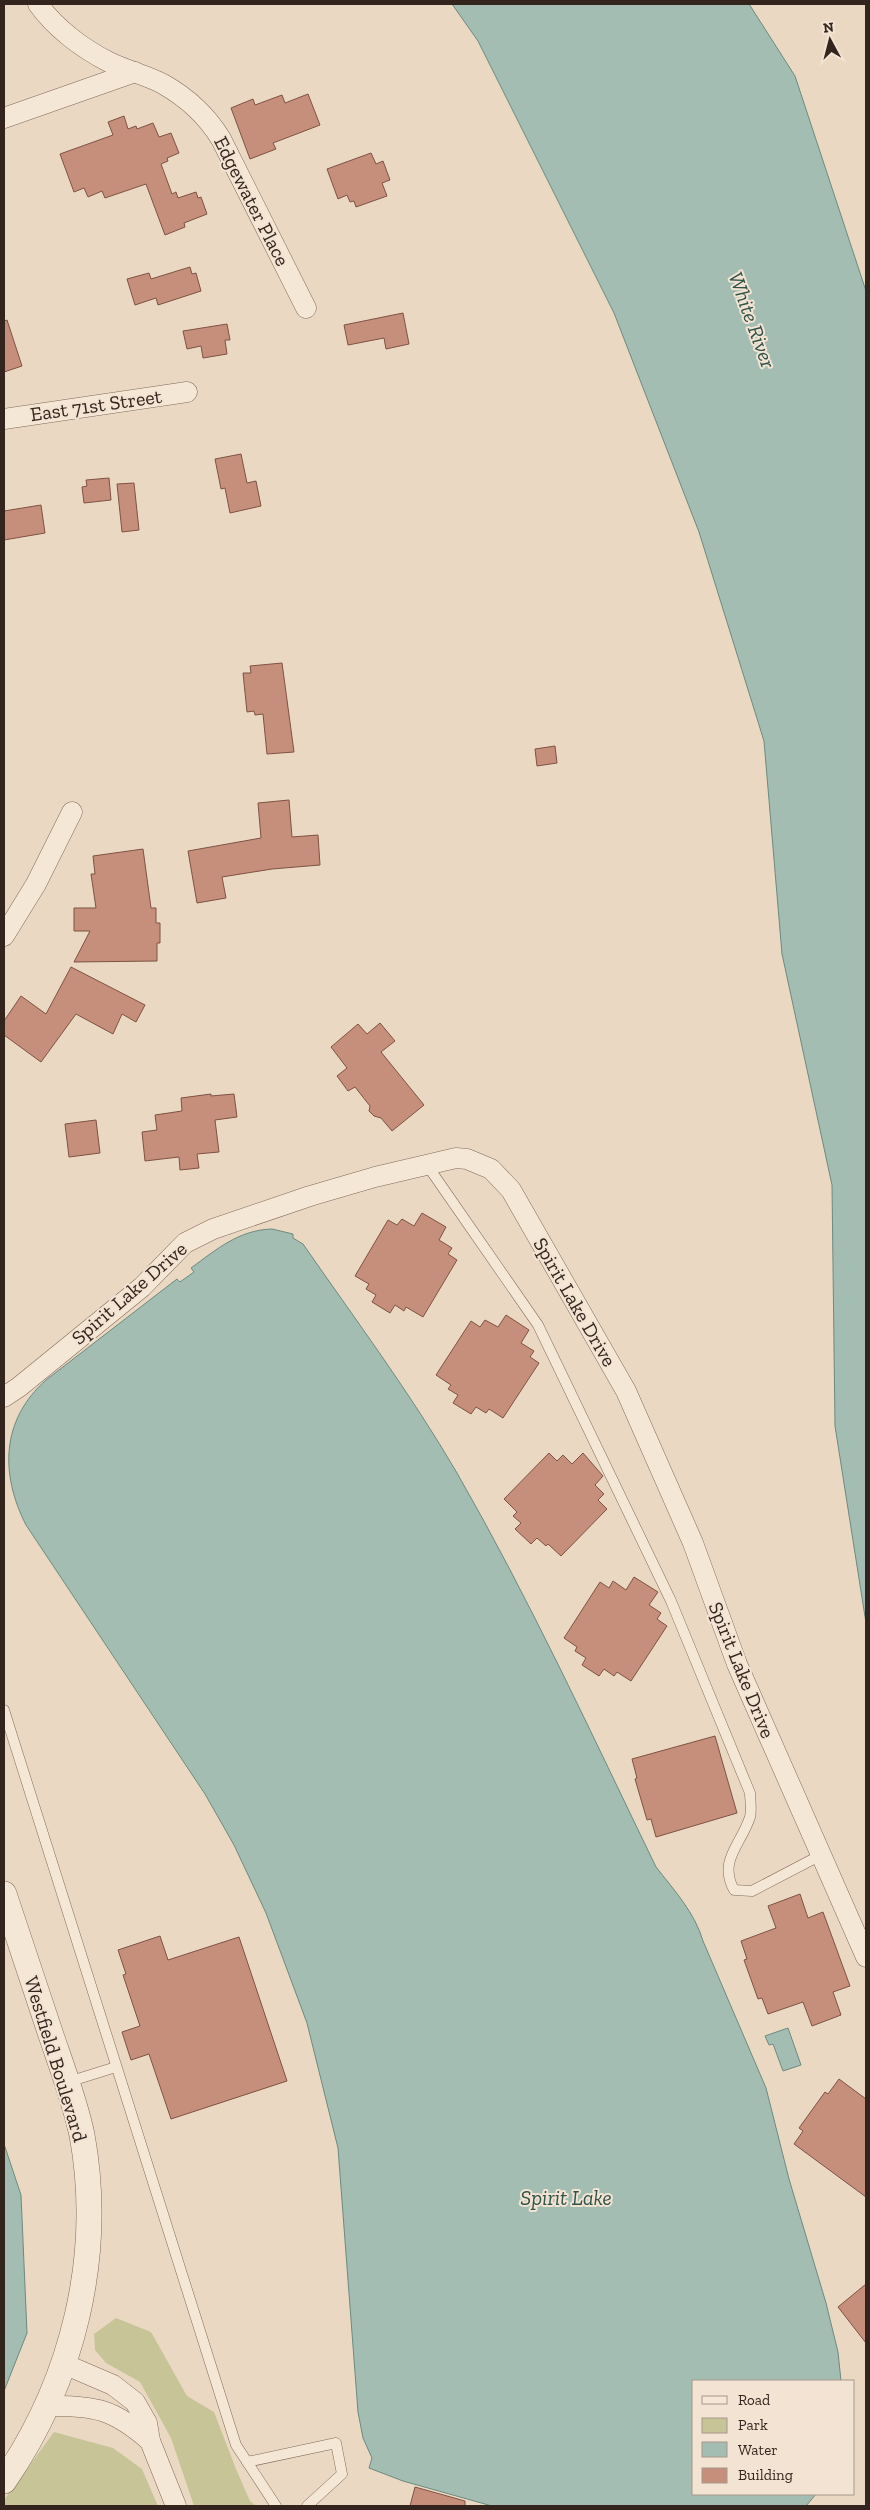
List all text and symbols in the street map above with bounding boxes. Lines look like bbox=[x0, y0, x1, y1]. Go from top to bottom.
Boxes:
north arrow bbox=[805, 15, 855, 65]
text: N bbox=[822, 18, 835, 37]
street label: Edgewater Place bbox=[209, 132, 295, 270]
water label: White River bbox=[724, 268, 782, 372]
street label: East 71st Street bbox=[29, 384, 164, 426]
street label: Spirit Lake Drive bbox=[528, 1233, 622, 1371]
street label: Spirit Lake Drive bbox=[66, 1236, 192, 1350]
street label: Spirit Lake Drive bbox=[704, 1598, 780, 1742]
street label: Westfield Boulevard bbox=[19, 1973, 93, 2145]
water label: Spirit Lake bbox=[520, 2185, 612, 2210]
legend bbox=[692, 2380, 855, 2495]
text: Road bbox=[738, 2391, 771, 2409]
text: Park bbox=[738, 2416, 768, 2434]
text: Water bbox=[738, 2441, 778, 2459]
text: Building bbox=[738, 2466, 793, 2484]

